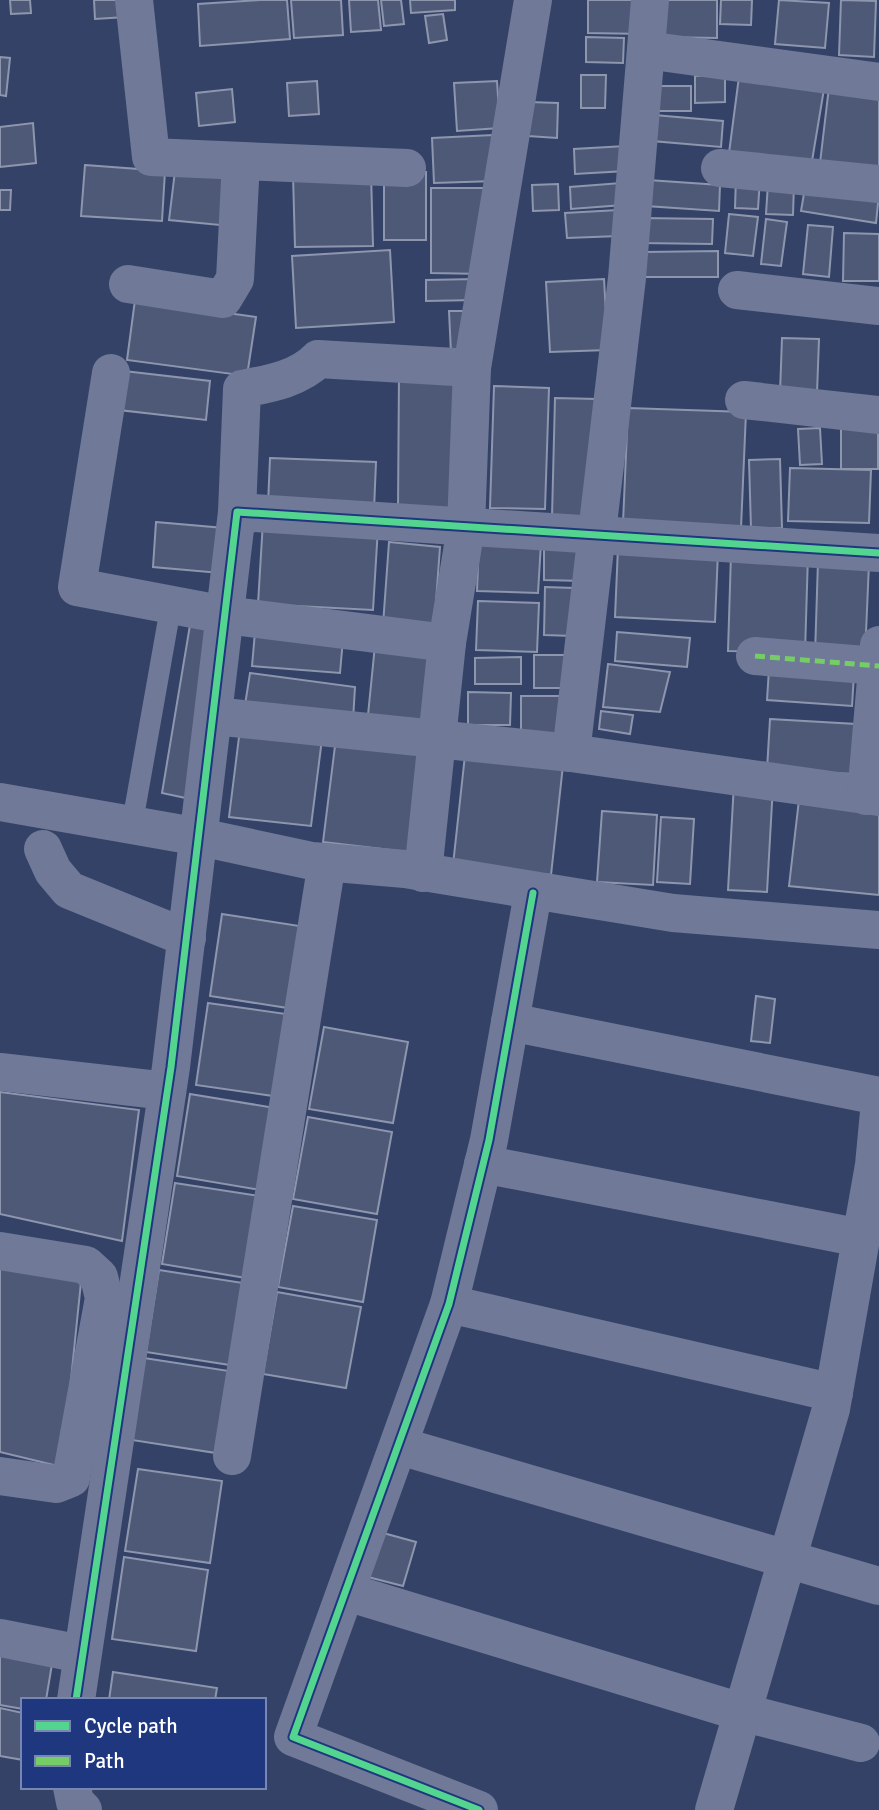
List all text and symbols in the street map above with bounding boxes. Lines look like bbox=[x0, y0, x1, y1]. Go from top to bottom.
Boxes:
legend bbox=[21, 1698, 266, 1789]
text: Cycle path bbox=[84, 1713, 178, 1739]
text: Path bbox=[84, 1748, 125, 1774]

